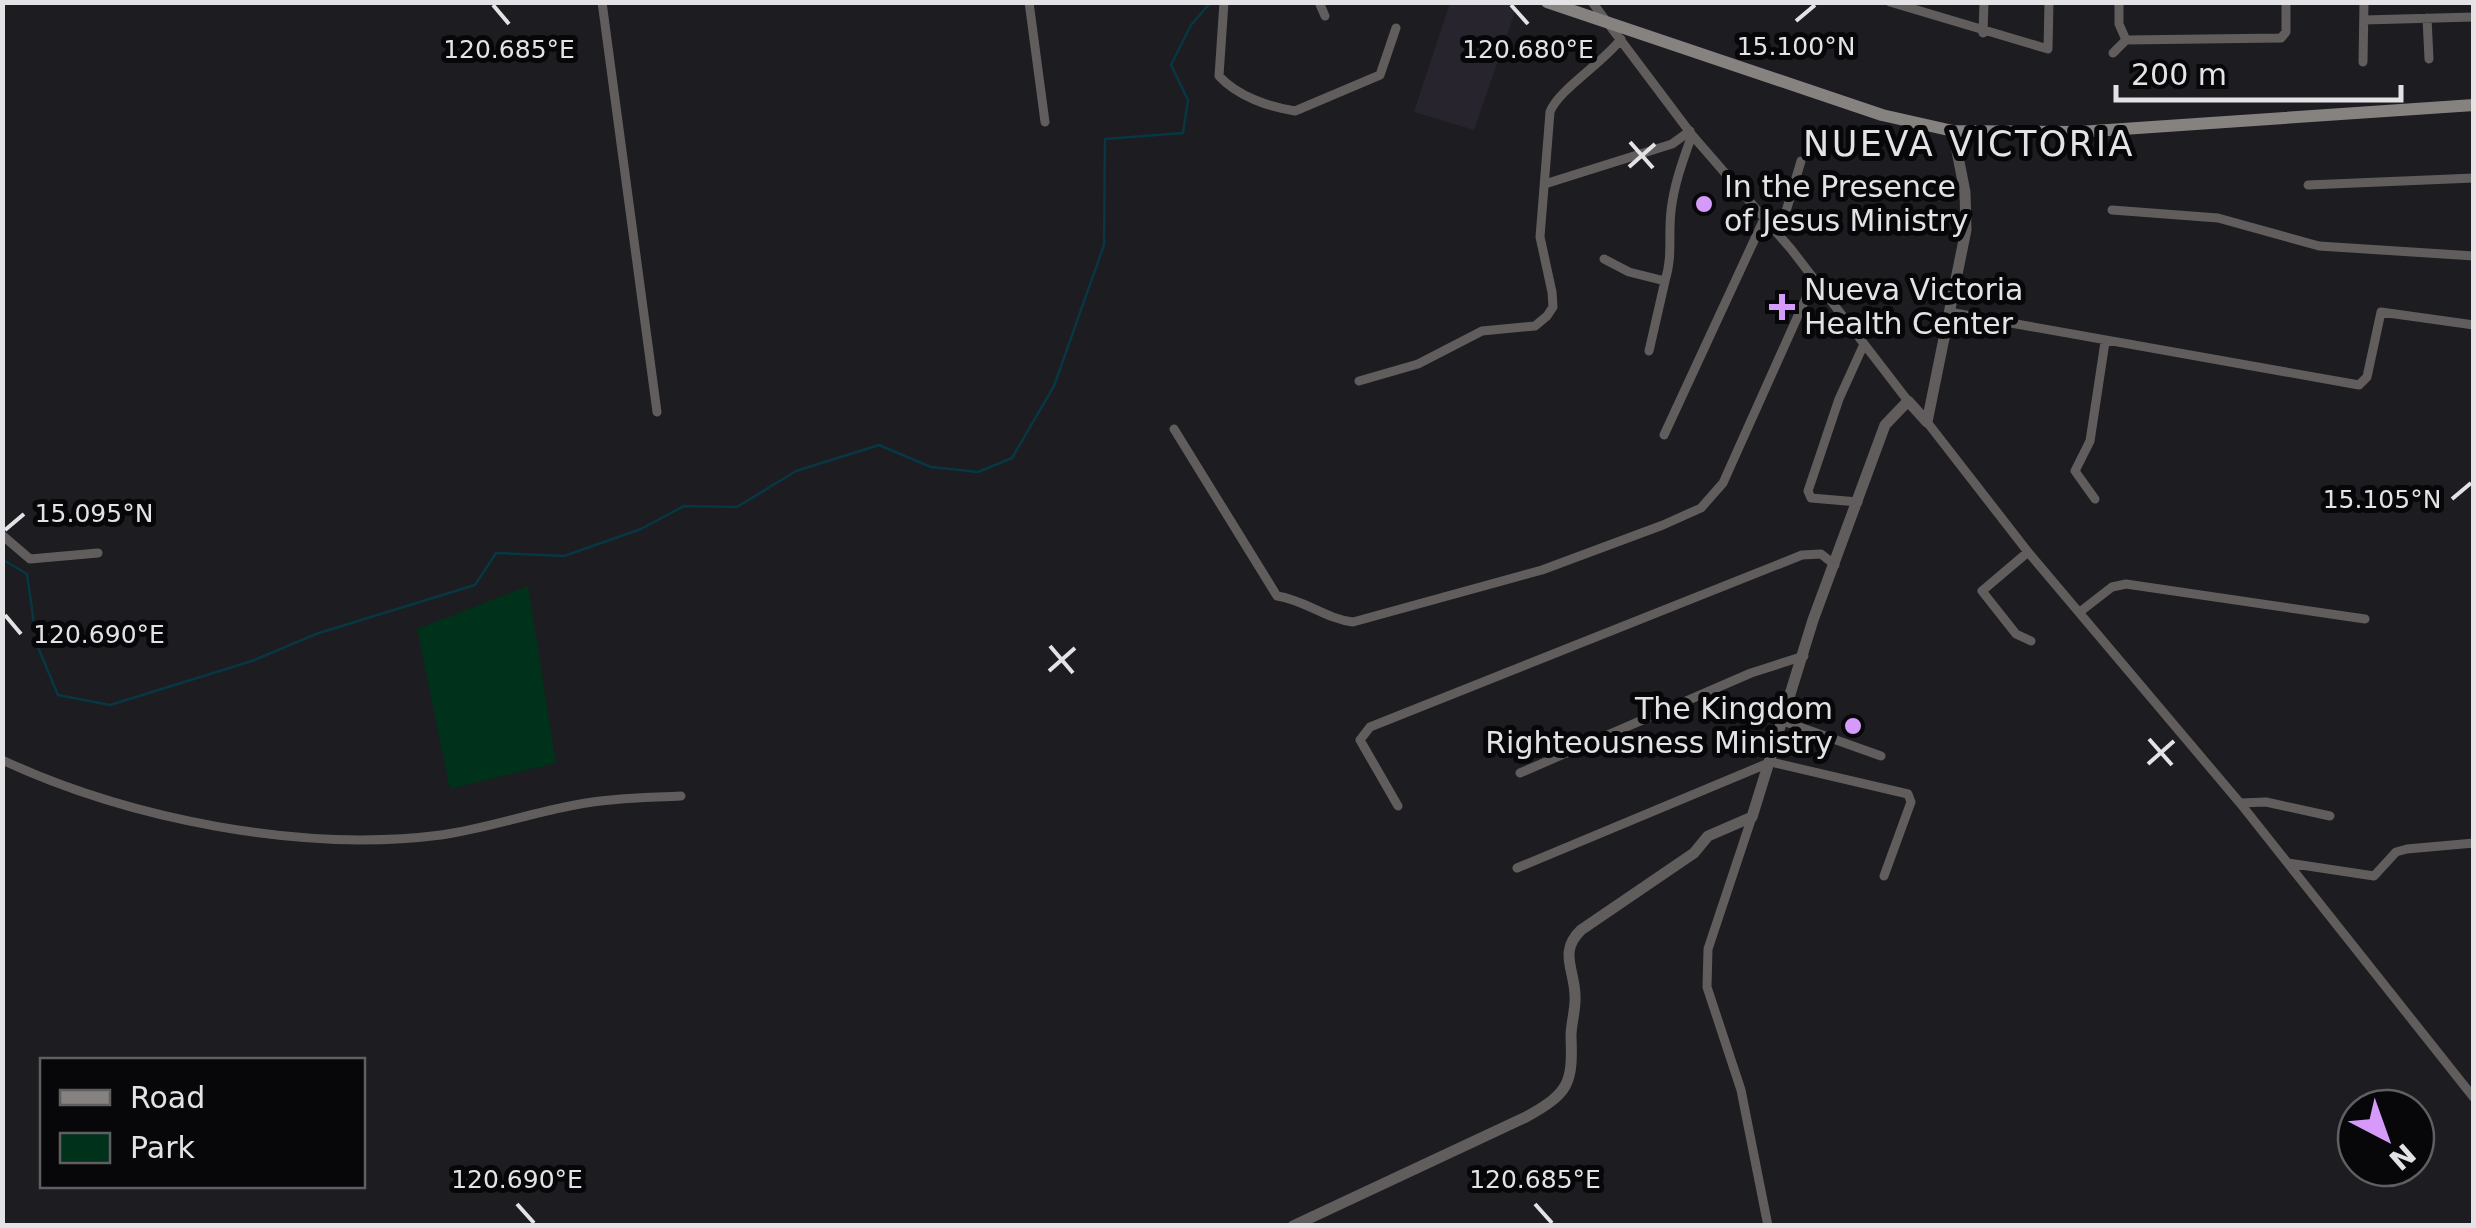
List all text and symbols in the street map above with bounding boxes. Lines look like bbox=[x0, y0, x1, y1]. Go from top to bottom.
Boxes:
text: 15.100°N bbox=[1737, 32, 1855, 61]
text: 120.685°E bbox=[443, 35, 575, 64]
text: 120.680°E bbox=[1462, 35, 1594, 64]
scale bar bbox=[2116, 40, 2401, 102]
text: 200 m bbox=[2131, 57, 2227, 92]
district label: NUEVA VICTORIA bbox=[1803, 124, 2135, 164]
place label: In the Presence of Jesus Ministry bbox=[1724, 169, 1969, 238]
marker: In the Presence of Jesus Ministry bbox=[1693, 193, 1715, 215]
place label: Nueva Victoria Health Center bbox=[1804, 272, 2023, 341]
marker: Nueva Victoria Health Center bbox=[1769, 294, 1795, 320]
text: 15.105°N bbox=[2323, 485, 2441, 514]
text: 15.095°N bbox=[35, 499, 153, 528]
text: 120.690°E bbox=[33, 620, 165, 649]
place label: The Kingdom Righteousness Ministry bbox=[1485, 691, 1833, 760]
marker: The Kingdom Righteousness Ministry bbox=[1842, 715, 1864, 737]
legend bbox=[40, 1058, 365, 1188]
text: Road bbox=[130, 1080, 205, 1115]
north arrow bbox=[2336, 1088, 2436, 1188]
text: Park bbox=[130, 1130, 195, 1165]
text: N bbox=[2382, 1136, 2422, 1177]
text: 120.690°E bbox=[451, 1165, 583, 1194]
text: 120.685°E bbox=[1469, 1165, 1601, 1194]

